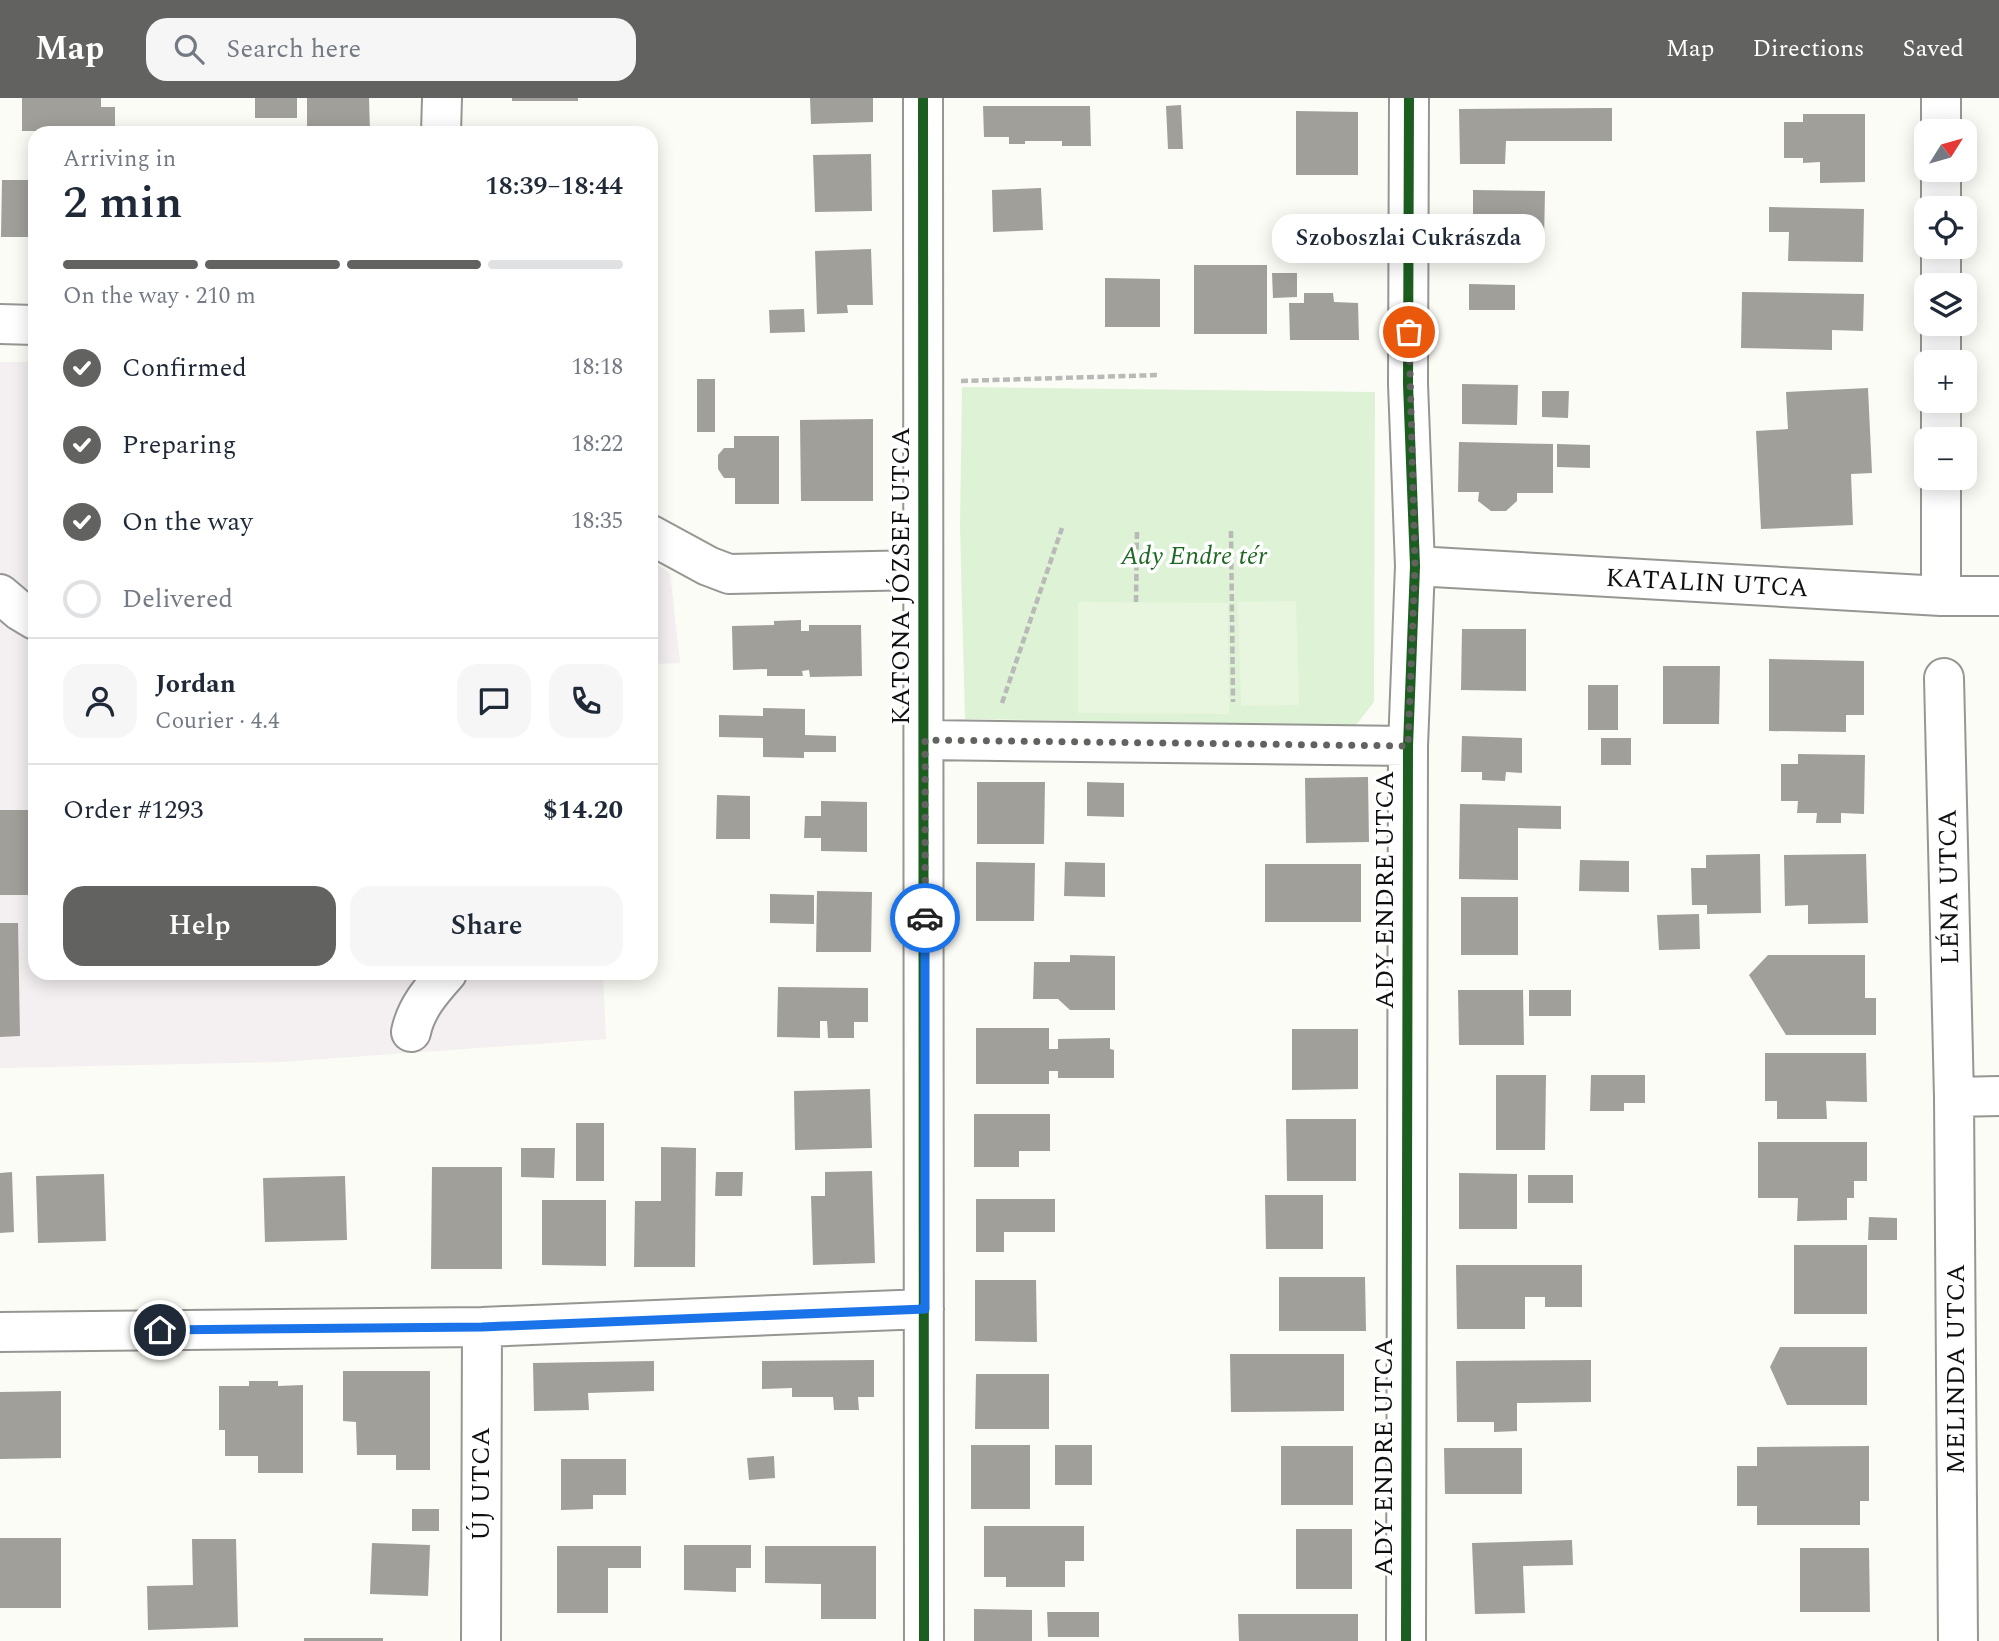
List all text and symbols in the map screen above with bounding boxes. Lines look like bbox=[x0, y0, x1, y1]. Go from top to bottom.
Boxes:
search box bbox=[146, 18, 636, 81]
text: Map bbox=[35, 24, 104, 74]
text: Search here bbox=[226, 29, 361, 69]
icon: search bbox=[170, 30, 208, 68]
text: Map bbox=[1666, 31, 1714, 67]
text: Directions bbox=[1752, 31, 1864, 67]
text: Saved bbox=[1902, 31, 1964, 67]
north arrow bbox=[1914, 119, 1978, 182]
map controls bbox=[1914, 119, 1977, 490]
text: Arriving in bbox=[63, 142, 176, 177]
text: 18:39–18:44 bbox=[485, 166, 623, 206]
text: 2 min bbox=[63, 168, 182, 238]
button: locate bbox=[1914, 196, 1977, 259]
callout: Szoboszlai Cukrászda bbox=[1272, 213, 1546, 262]
text: Szoboszlai Cukrászda bbox=[1296, 221, 1521, 256]
button: layers bbox=[1914, 273, 1977, 336]
text: On the way · 210 m bbox=[63, 279, 256, 314]
pin bbox=[1379, 302, 1439, 362]
icon: bag bbox=[1390, 313, 1428, 351]
text: Confirmed bbox=[122, 348, 247, 388]
icon: check bbox=[63, 349, 101, 387]
text: 18:18 bbox=[571, 350, 623, 385]
button: + bbox=[1914, 350, 1977, 413]
text: Preparing bbox=[122, 425, 236, 465]
icon: check bbox=[63, 426, 101, 464]
text: 18:22 bbox=[571, 427, 623, 462]
street label: KATONA JÓZSEF UTCA bbox=[881, 427, 921, 725]
button: − bbox=[1914, 427, 1977, 490]
text: On the way bbox=[122, 502, 253, 542]
icon: check bbox=[63, 503, 101, 541]
text: 18:35 bbox=[571, 504, 623, 539]
park label: Ady Endre tér bbox=[1120, 536, 1268, 576]
street label: KATALIN UTCA bbox=[1605, 558, 1809, 608]
text: Delivered bbox=[122, 579, 233, 619]
button: person bbox=[63, 664, 137, 738]
text: Jordan bbox=[155, 664, 236, 704]
button: chat bbox=[457, 664, 531, 738]
button: phone bbox=[549, 664, 623, 738]
text: Courier · 4.4 bbox=[155, 704, 280, 739]
street label: ADY ENDRE UTCA bbox=[1365, 771, 1405, 1009]
text: Order #1293 bbox=[63, 790, 203, 830]
text: $14.20 bbox=[543, 790, 623, 830]
street label: LÉNA UTCA bbox=[1928, 809, 1970, 965]
courier bbox=[890, 883, 960, 953]
button: Help bbox=[63, 886, 336, 966]
button: Share bbox=[350, 886, 623, 966]
icon: car bbox=[906, 899, 944, 937]
street label: MELINDA UTCA bbox=[1936, 1264, 1976, 1474]
pin bbox=[130, 1300, 190, 1360]
icon: home bbox=[141, 1311, 179, 1349]
street label: ADY ENDRE UTCA bbox=[1364, 1338, 1404, 1576]
street label: ÚJ UTCA bbox=[461, 1427, 501, 1541]

